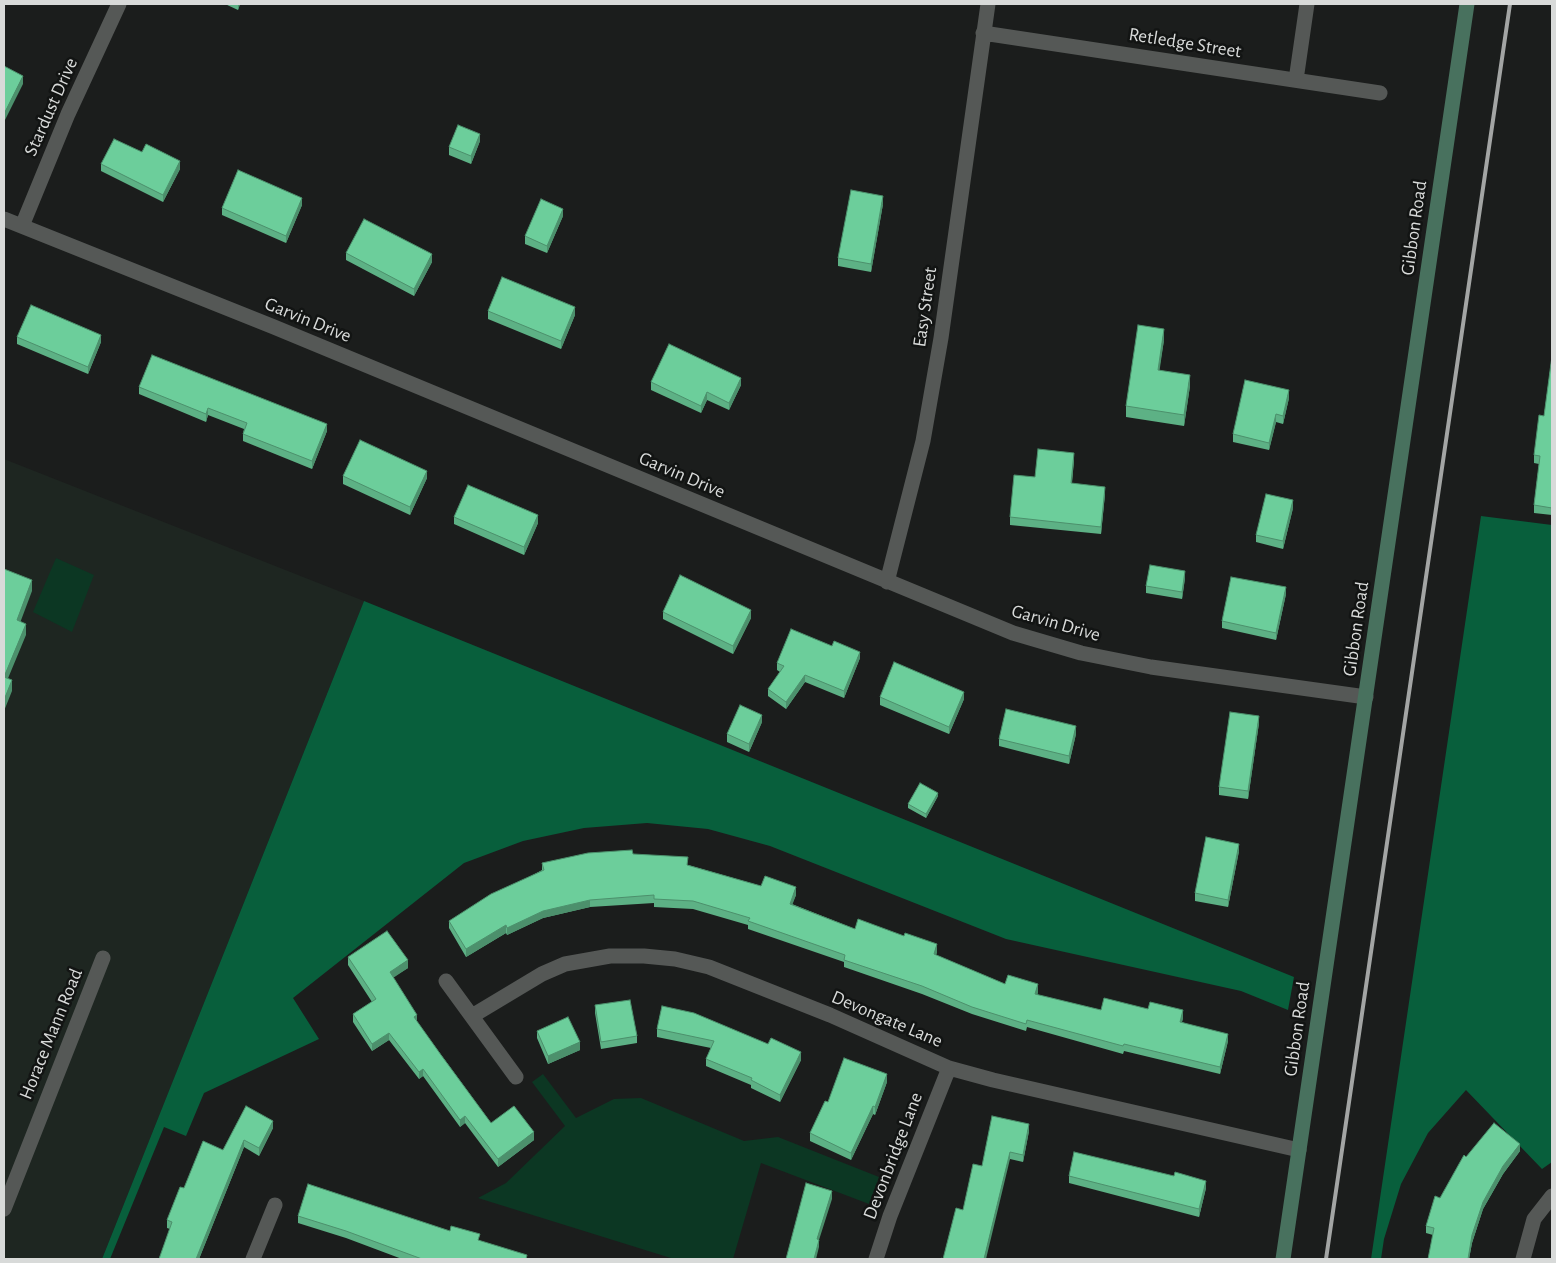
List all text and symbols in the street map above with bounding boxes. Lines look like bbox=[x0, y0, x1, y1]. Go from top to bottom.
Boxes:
street label: Retledge Street bbox=[1127, 23, 1243, 63]
street label: Stardust Drive bbox=[19, 54, 83, 160]
street label: Gibbon Road bbox=[1396, 179, 1432, 277]
street label: Easy Street bbox=[908, 266, 942, 348]
street label: Garvin Drive bbox=[261, 292, 355, 348]
street label: Garvin Drive bbox=[636, 447, 728, 503]
street label: Gibbon Road bbox=[1338, 580, 1374, 678]
street label: Garvin Drive bbox=[1009, 599, 1103, 647]
street label: Horace Mann Road bbox=[14, 965, 88, 1103]
street label: Gibbon Road bbox=[1279, 980, 1315, 1078]
street label: Devongate Lane bbox=[828, 985, 946, 1053]
street label: Devonbridge Lane bbox=[858, 1089, 928, 1223]

